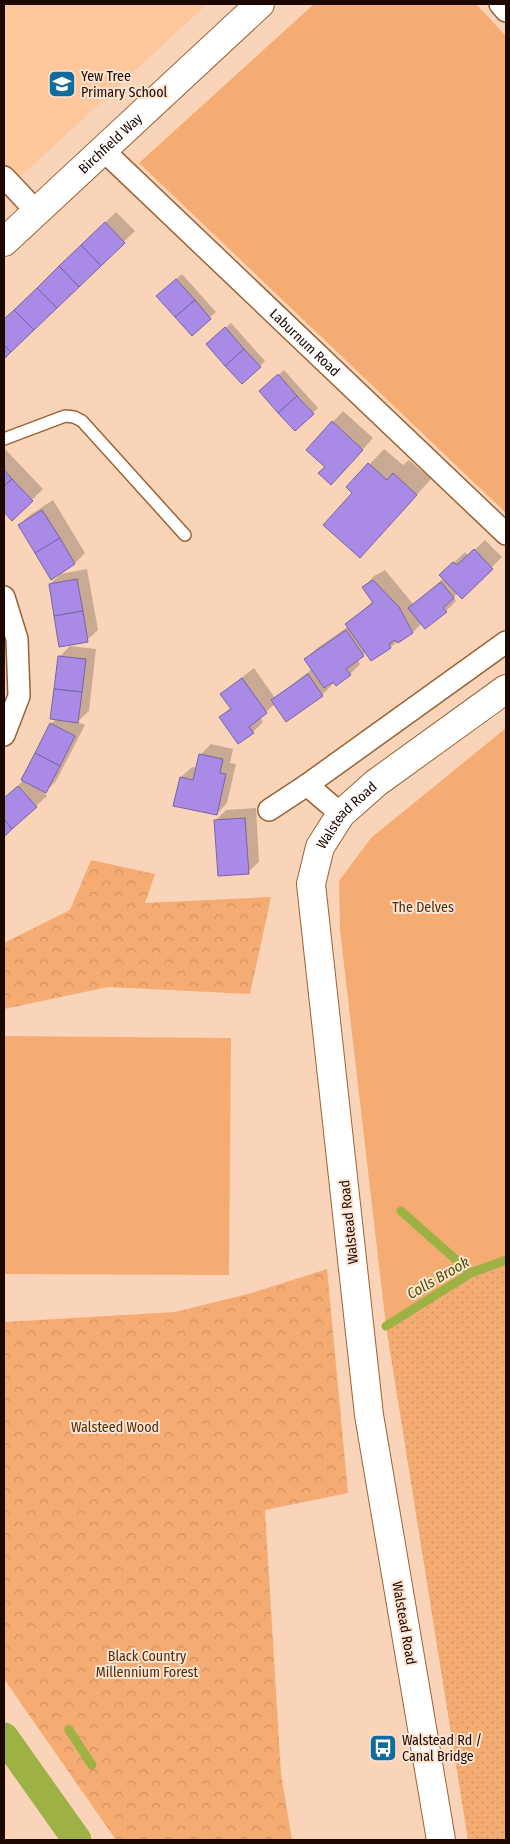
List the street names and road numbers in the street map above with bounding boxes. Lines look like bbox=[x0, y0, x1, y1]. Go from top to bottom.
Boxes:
street label: Birchfield Way bbox=[75, 109, 146, 177]
street label: Laburnum Road bbox=[266, 305, 344, 380]
street label: Walstead Road bbox=[313, 778, 380, 852]
street label: Walstead Road bbox=[336, 1179, 362, 1265]
street label: Walstead Road bbox=[388, 1580, 420, 1666]

